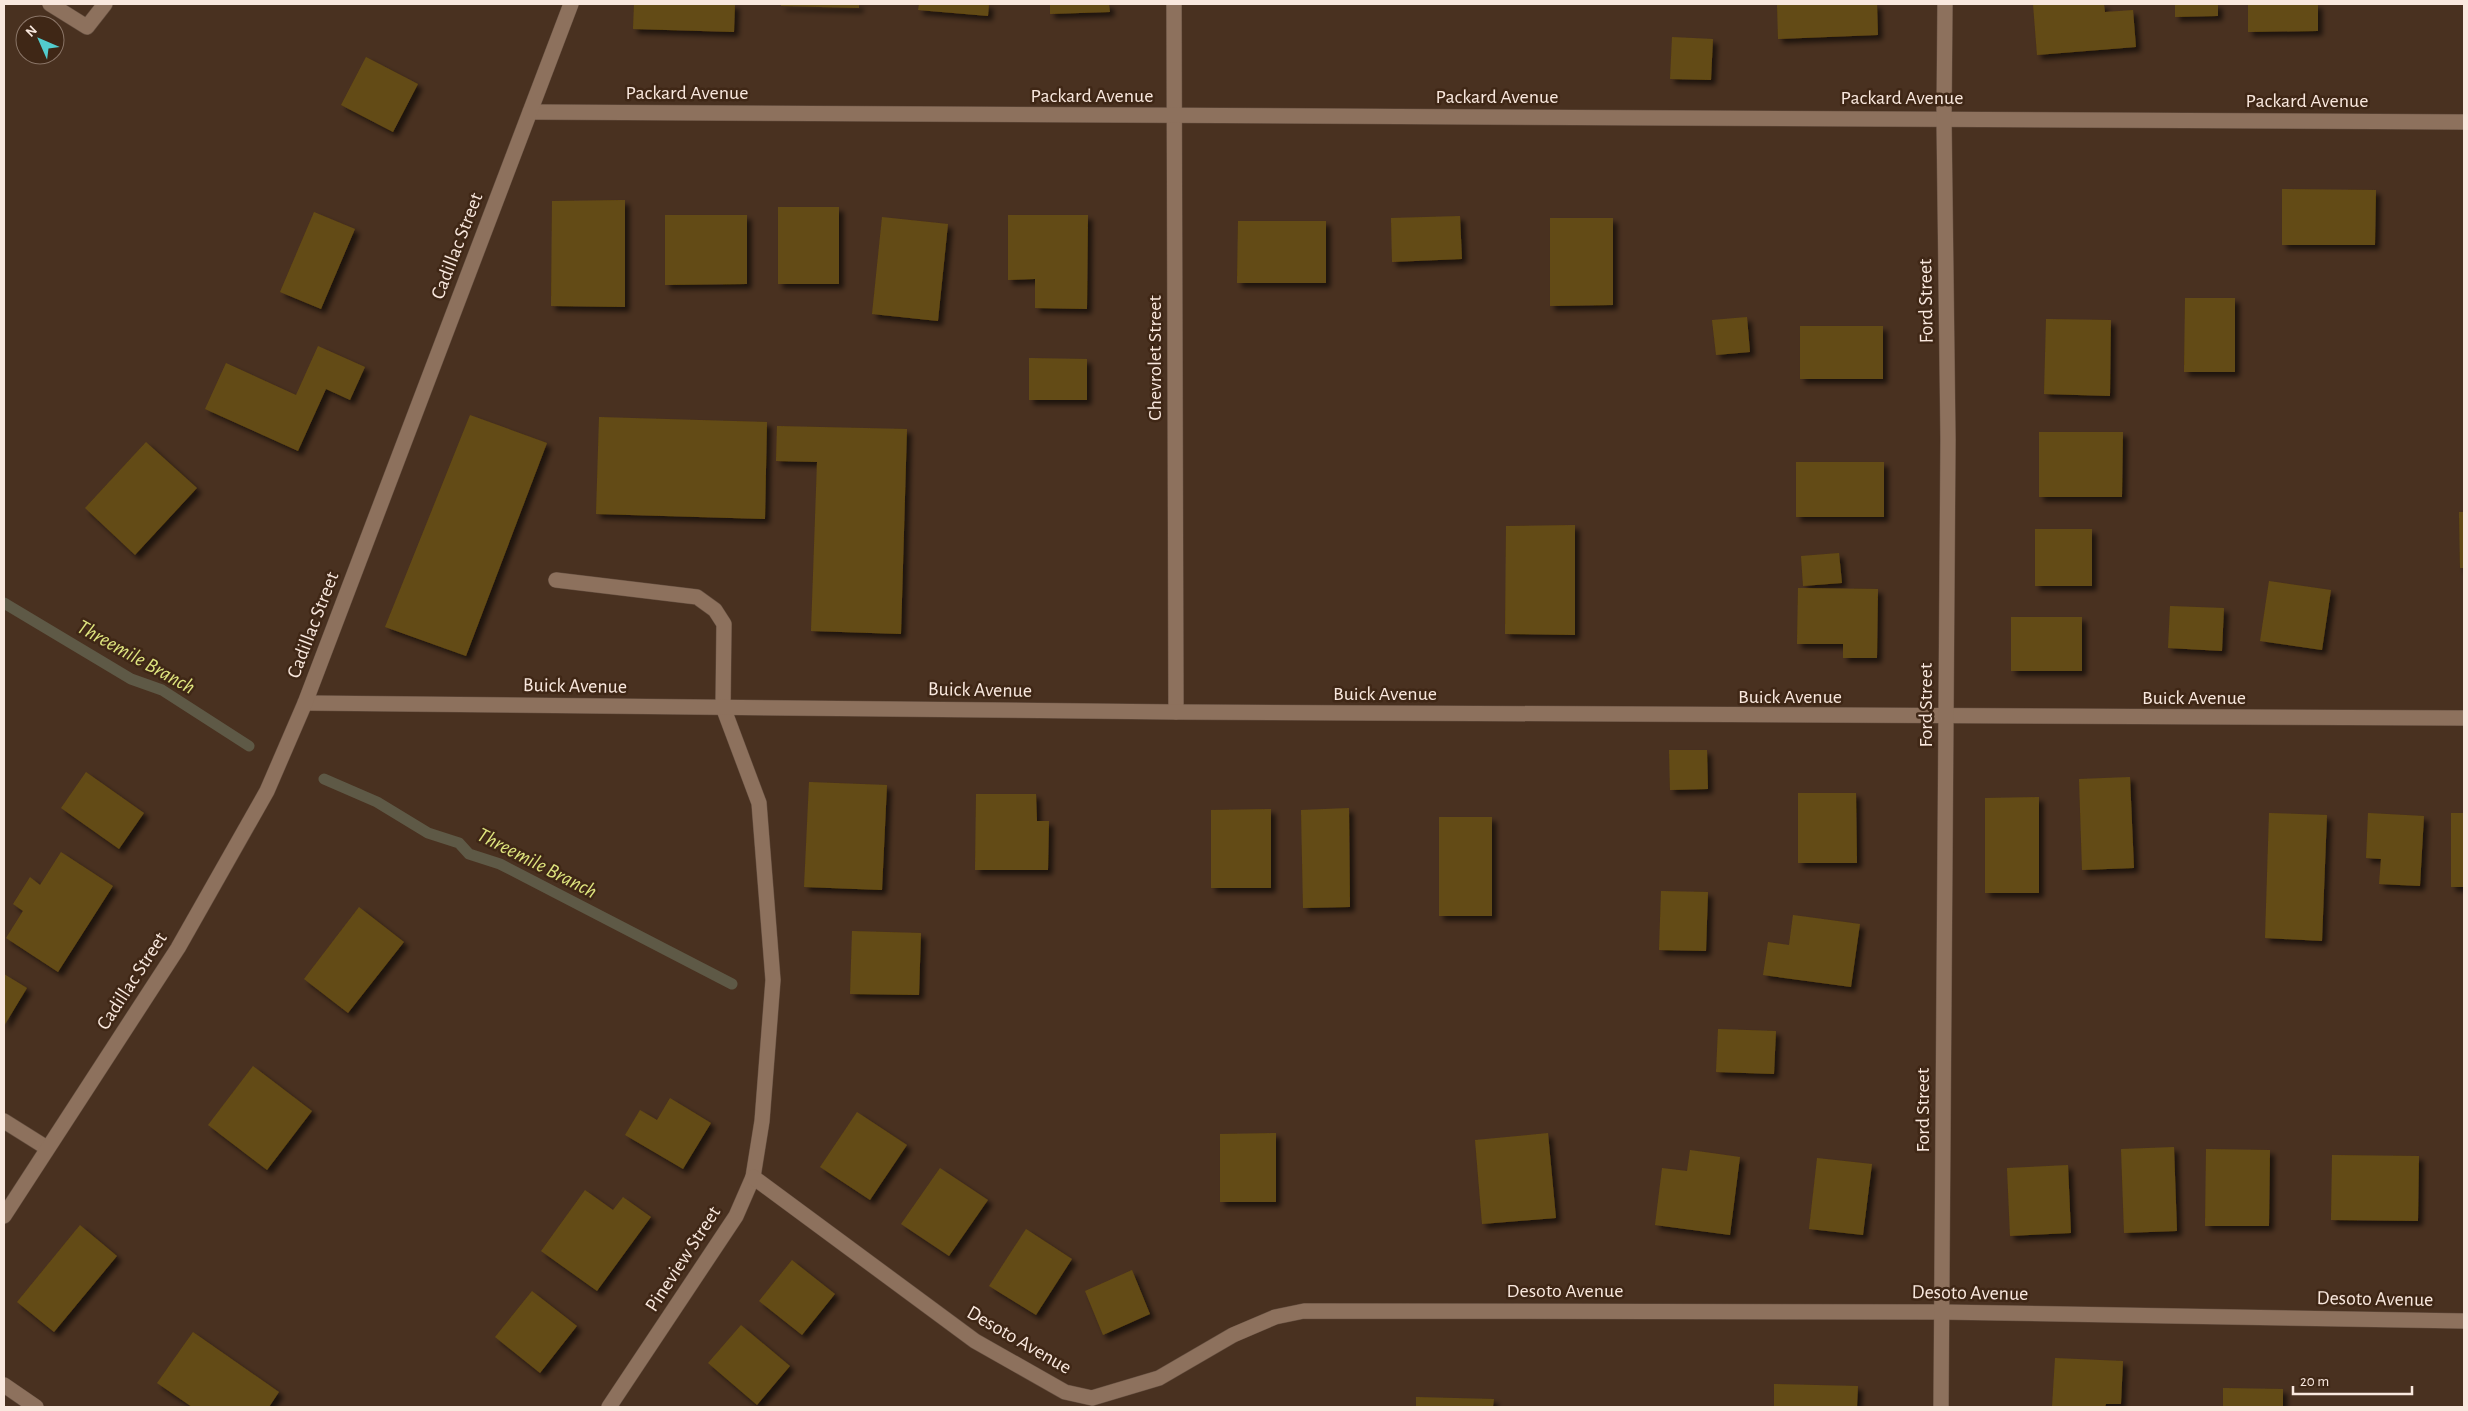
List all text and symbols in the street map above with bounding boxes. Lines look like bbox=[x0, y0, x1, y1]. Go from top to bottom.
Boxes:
north arrow bbox=[15, 15, 65, 65]
text: N bbox=[23, 23, 40, 40]
street label: Packard Avenue bbox=[626, 83, 748, 103]
street label: Packard Avenue bbox=[1031, 86, 1153, 106]
street label: Packard Avenue bbox=[1436, 87, 1558, 107]
street label: Packard Avenue bbox=[1841, 88, 1963, 108]
street label: Packard Avenue bbox=[2246, 91, 2368, 111]
street label: Cadillac Street bbox=[428, 190, 487, 302]
street label: Ford Street bbox=[1915, 258, 1937, 344]
street label: Chevrolet Street bbox=[1145, 295, 1165, 421]
street label: Cadillac Street bbox=[284, 569, 343, 681]
water label: Threemile Branch bbox=[73, 616, 199, 698]
street label: Ford Street bbox=[1916, 662, 1936, 747]
street label: Buick Avenue bbox=[523, 675, 627, 697]
street label: Buick Avenue bbox=[928, 679, 1032, 701]
street label: Buick Avenue bbox=[1333, 684, 1437, 704]
street label: Buick Avenue bbox=[1738, 687, 1842, 707]
street label: Buick Avenue bbox=[2142, 688, 2246, 708]
water label: Threemile Branch bbox=[474, 824, 600, 902]
street label: Cadillac Street bbox=[93, 928, 171, 1033]
street label: Ford Street bbox=[1913, 1067, 1933, 1152]
street label: Pineview Street bbox=[642, 1202, 725, 1315]
street label: Desoto Avenue bbox=[1507, 1281, 1623, 1301]
street label: Desoto Avenue bbox=[1911, 1282, 2029, 1304]
street label: Desoto Avenue bbox=[2316, 1288, 2434, 1310]
street label: Desoto Avenue bbox=[963, 1302, 1075, 1378]
scale bar bbox=[2293, 1364, 2412, 1396]
text: 20 m bbox=[2300, 1374, 2329, 1389]

